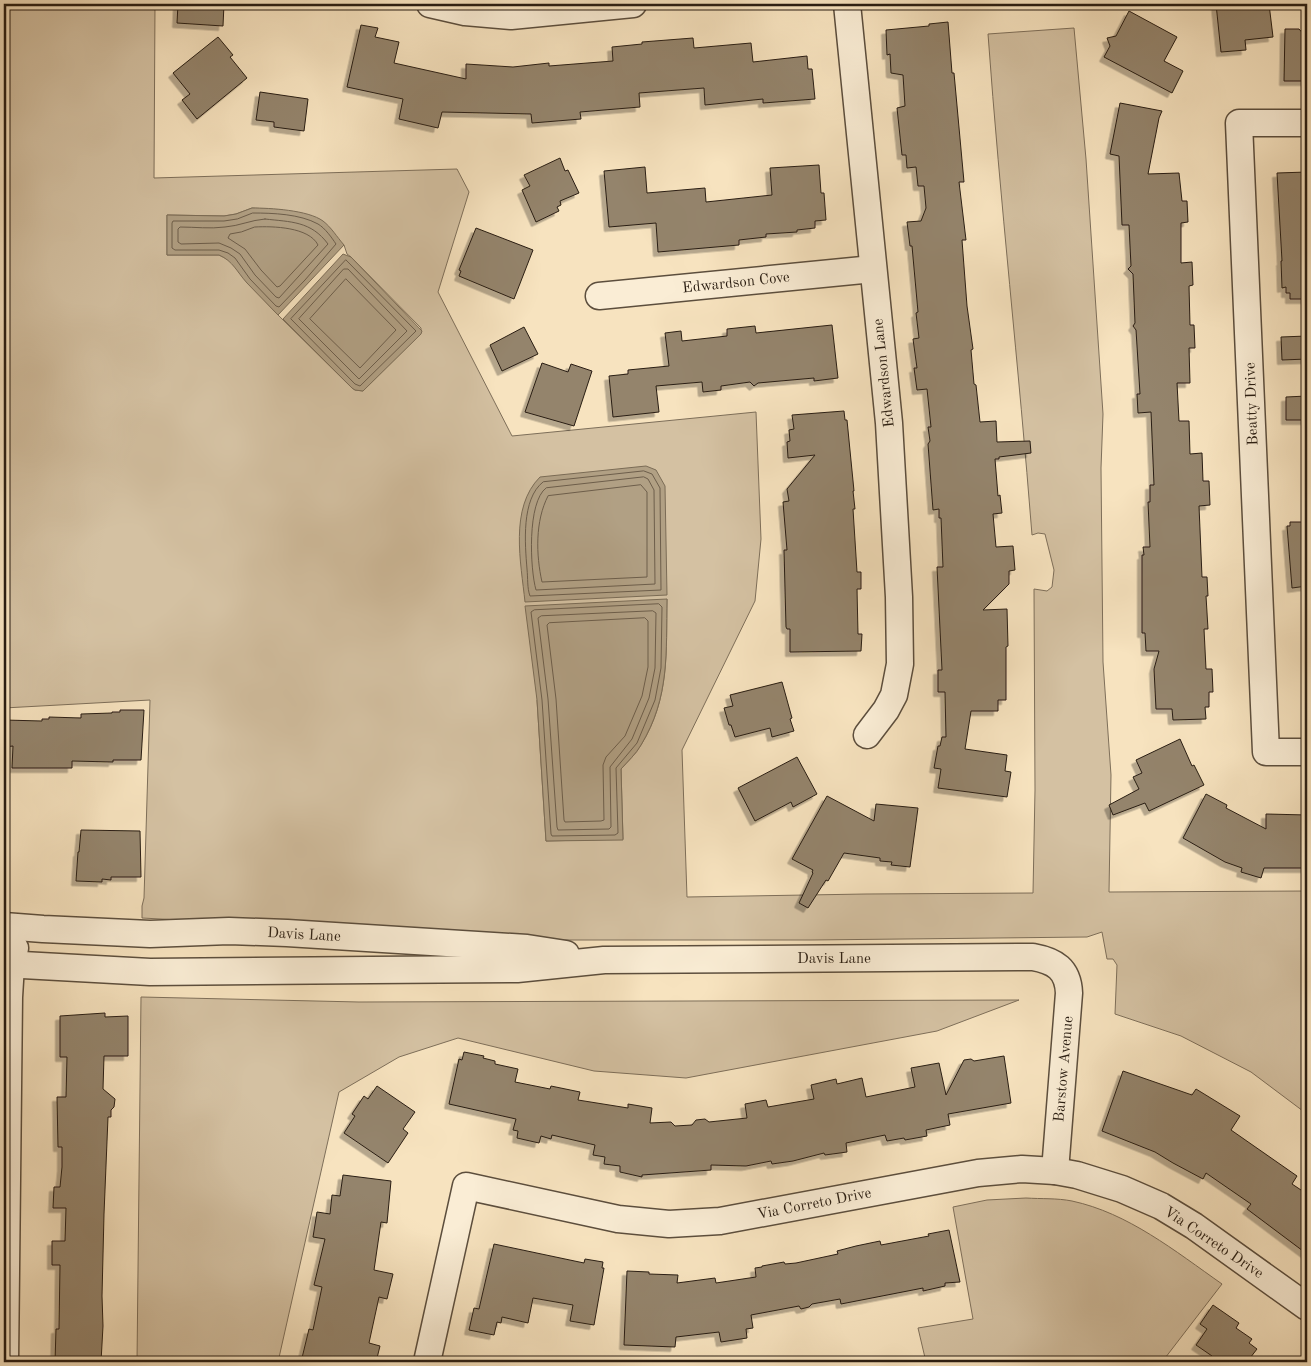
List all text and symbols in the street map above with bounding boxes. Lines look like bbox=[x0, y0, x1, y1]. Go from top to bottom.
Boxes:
street label: Edwardson Cove bbox=[682, 270, 791, 297]
street label: Edwardson Lane bbox=[871, 318, 898, 428]
street label: Beatty Drive bbox=[1244, 362, 1261, 446]
street label: Davis Lane bbox=[267, 926, 341, 945]
street label: Davis Lane bbox=[797, 952, 871, 967]
street label: Barstow Avenue bbox=[1052, 1015, 1077, 1123]
street label: Via Correto Drive bbox=[756, 1186, 873, 1223]
street label: Via Correto Drive bbox=[1161, 1205, 1266, 1282]

